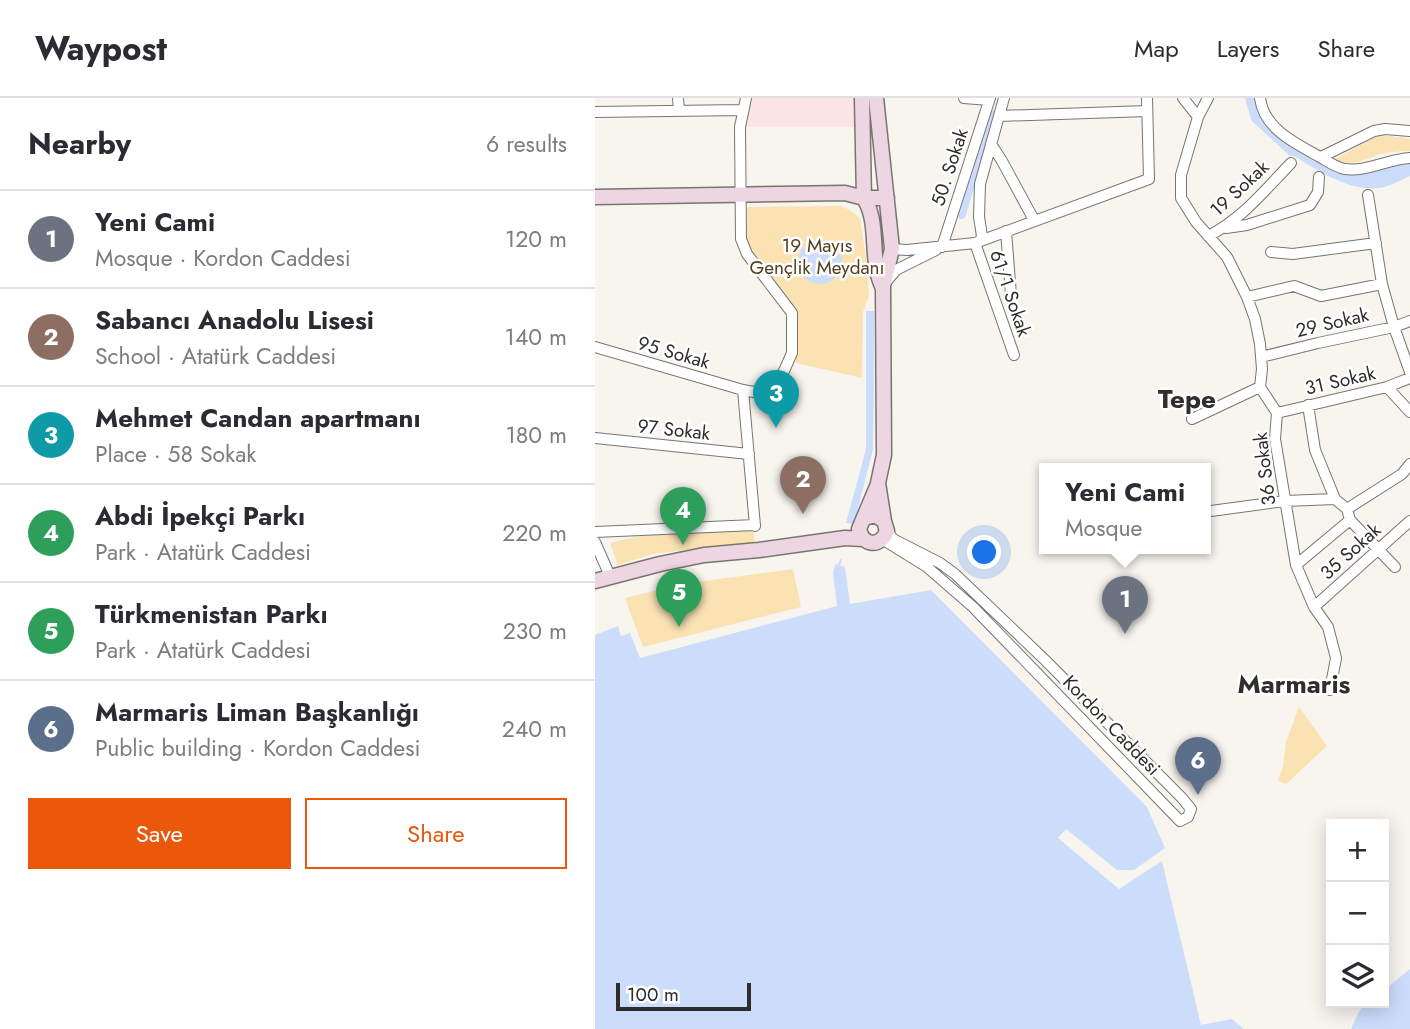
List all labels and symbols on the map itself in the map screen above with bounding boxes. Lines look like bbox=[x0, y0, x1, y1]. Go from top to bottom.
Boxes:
street label: 50. Sokak bbox=[924, 124, 975, 209]
street label: 19 Sokak bbox=[1204, 154, 1275, 223]
park label: 19 Mayıs Gençlik Meydanı bbox=[749, 232, 885, 281]
street label: 61/1 Sokak bbox=[983, 246, 1038, 341]
street label: 29 Sokak bbox=[1293, 301, 1372, 344]
street label: 95 Sokak bbox=[635, 329, 714, 376]
street label: 31 Sokak bbox=[1302, 359, 1378, 402]
pin: 3 bbox=[753, 370, 799, 428]
district label: Tepe bbox=[1158, 380, 1216, 418]
street label: 97 Sokak bbox=[636, 412, 712, 447]
street label: 36 Sokak bbox=[1247, 430, 1282, 507]
pin: 2 bbox=[780, 456, 826, 514]
pin: 4 bbox=[660, 487, 706, 545]
street label: 35 Sokak bbox=[1314, 516, 1387, 586]
your location bbox=[967, 535, 1001, 569]
pin: 5 bbox=[656, 569, 702, 627]
pin: 1 bbox=[1102, 576, 1148, 634]
district label: Marmaris bbox=[1238, 665, 1351, 703]
street label: Kordon Caddesi bbox=[1057, 669, 1167, 782]
pin: 6 bbox=[1175, 737, 1221, 795]
scale bar bbox=[616, 980, 751, 1012]

